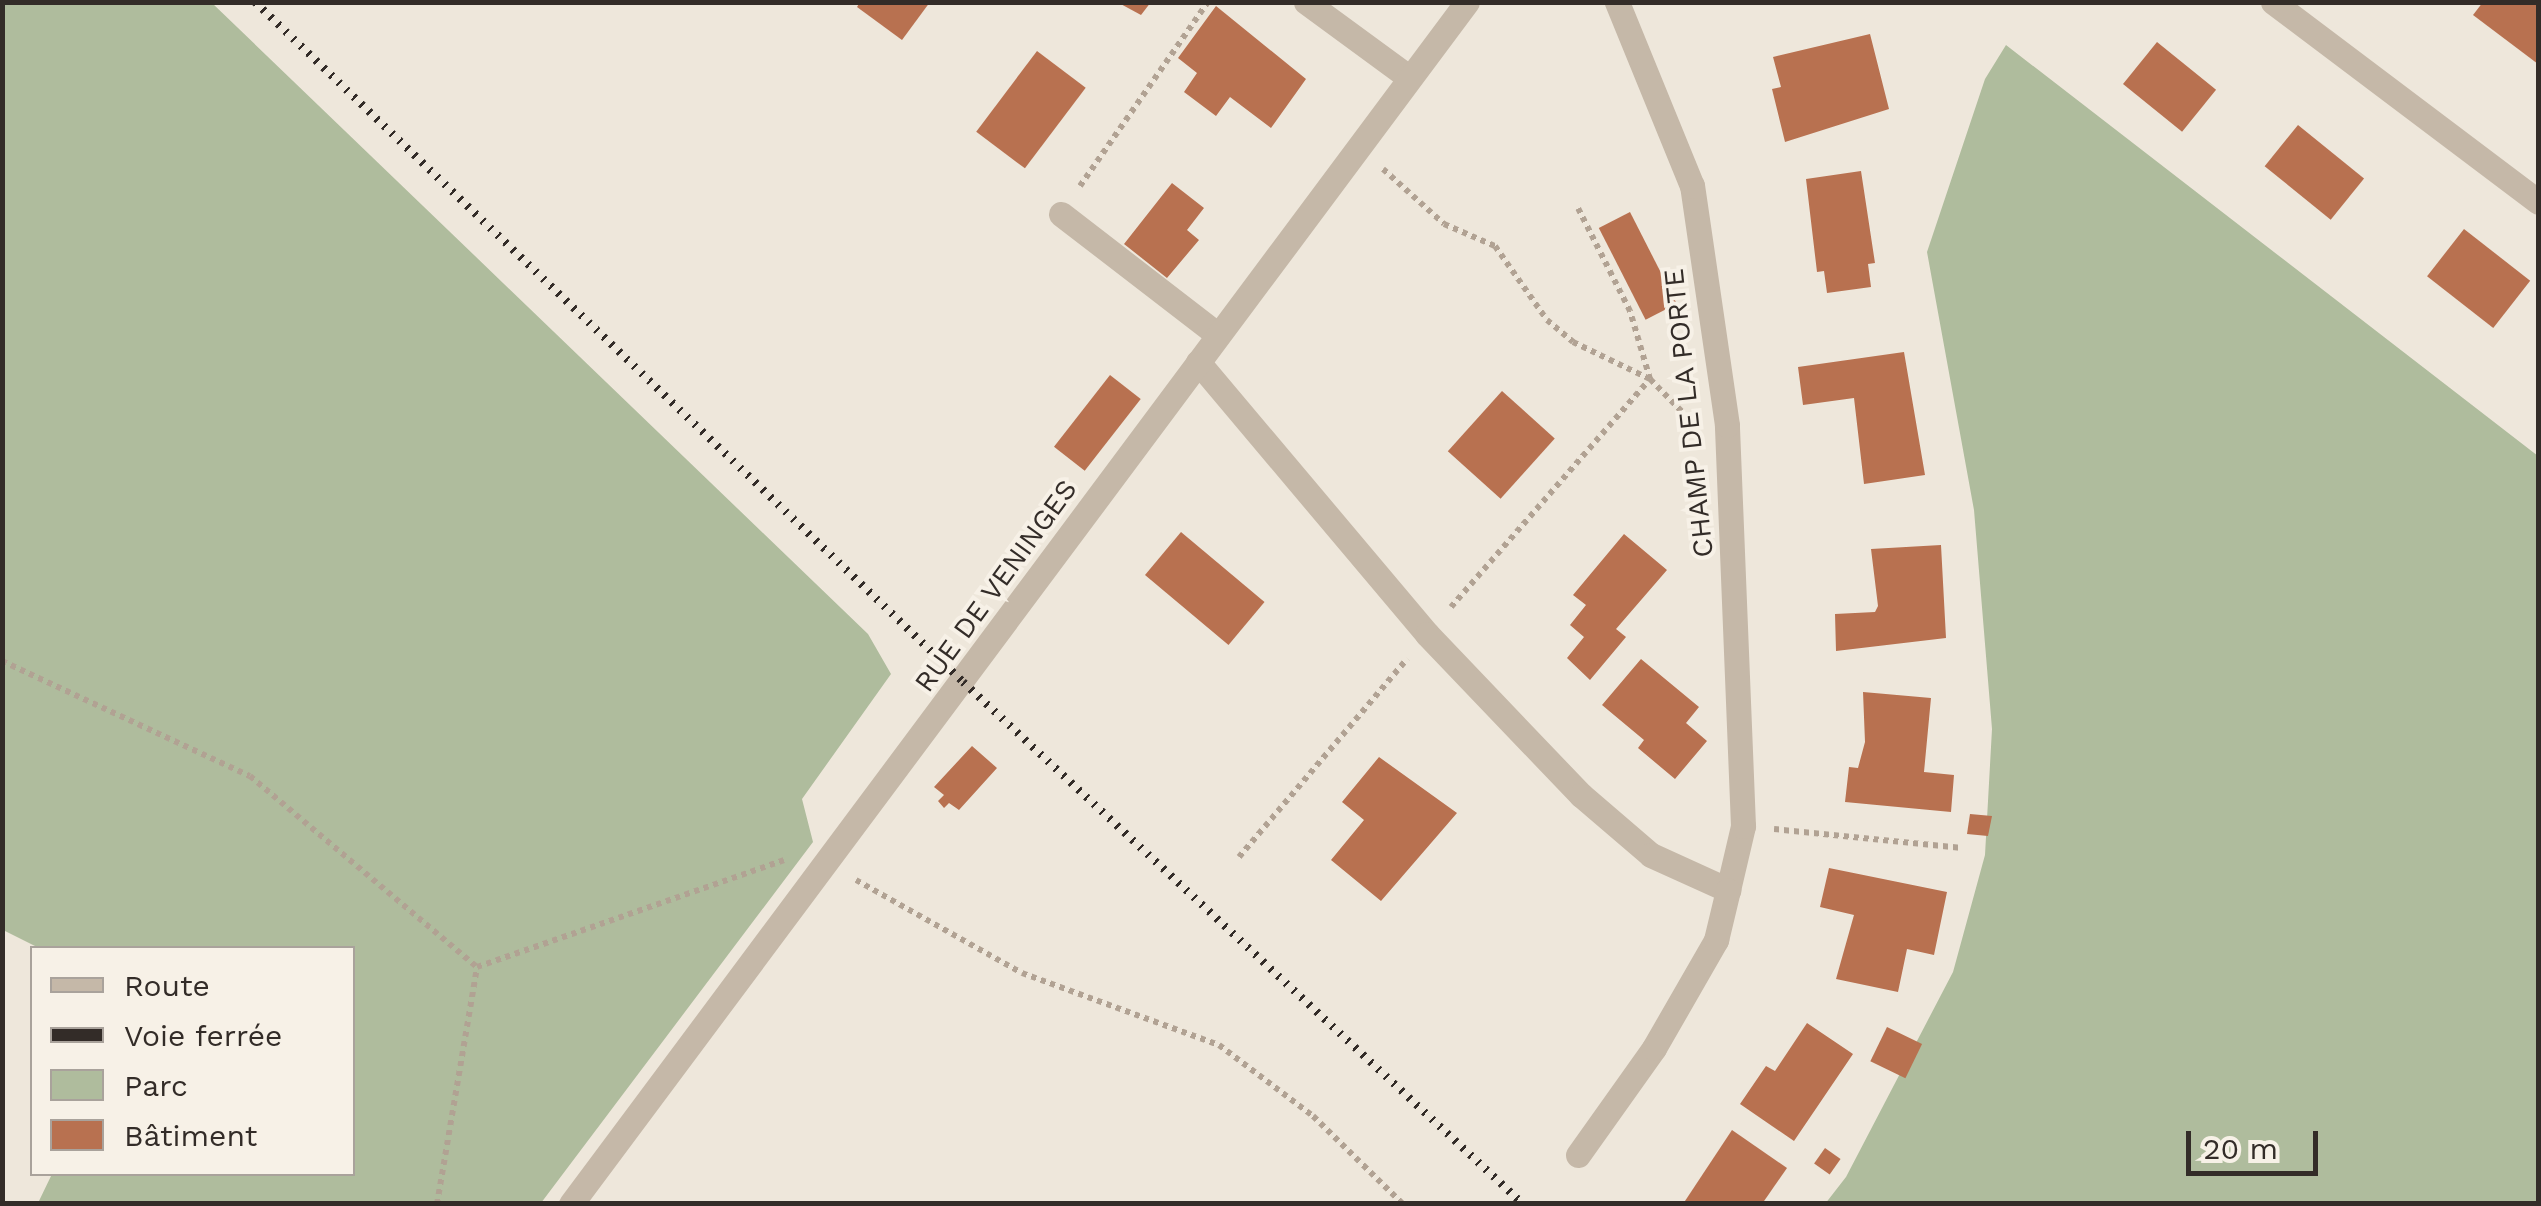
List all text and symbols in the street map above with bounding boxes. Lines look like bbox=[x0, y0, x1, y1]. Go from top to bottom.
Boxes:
street label: CHAMP DE LA PORTE bbox=[1657, 266, 1721, 560]
street label: RUE DE VENINGES bbox=[907, 473, 1085, 699]
legend bbox=[30, 946, 355, 1176]
text: Route bbox=[124, 968, 210, 1003]
text: Voie ferrée bbox=[124, 1018, 282, 1053]
text: Parc bbox=[124, 1068, 188, 1103]
scale bar bbox=[2191, 1111, 2324, 1173]
text: Bâtiment bbox=[124, 1118, 257, 1153]
text: 20 m bbox=[2203, 1131, 2278, 1166]

